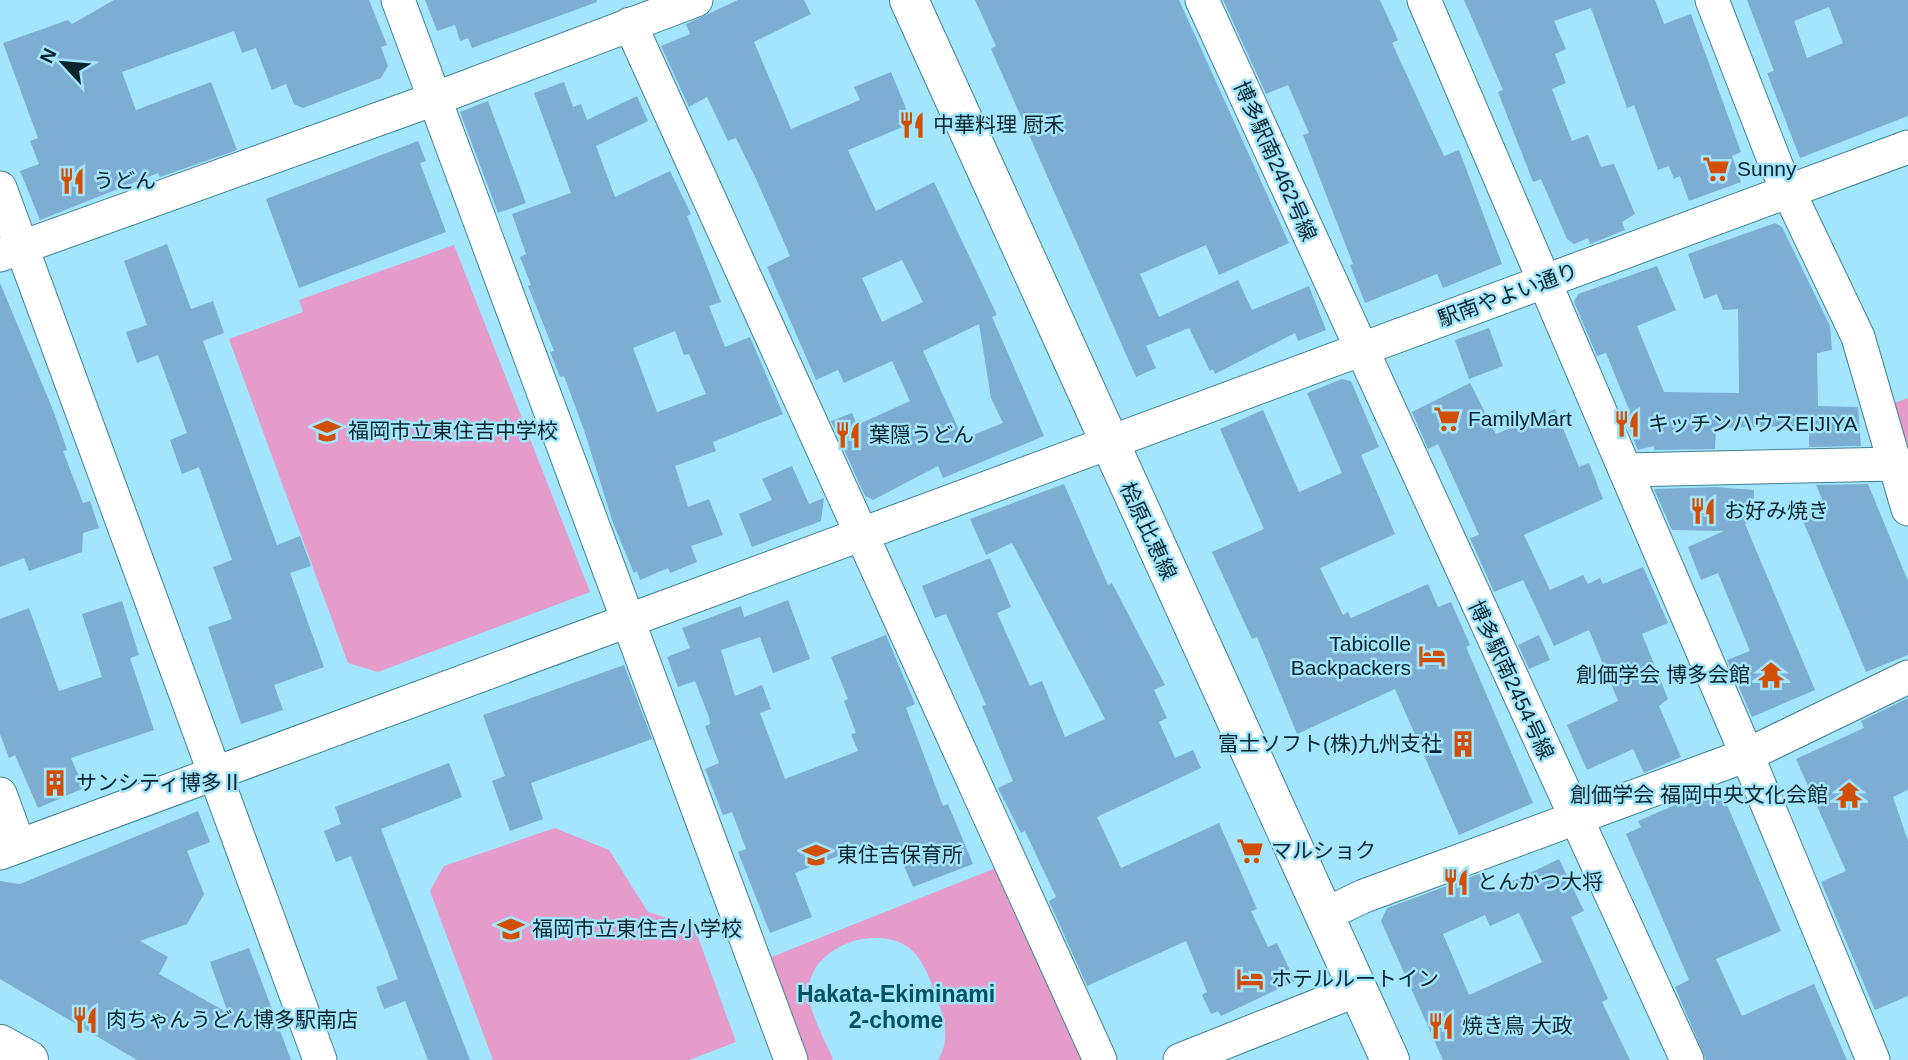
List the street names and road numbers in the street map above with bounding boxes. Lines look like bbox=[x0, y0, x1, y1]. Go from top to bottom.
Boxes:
street label: 博多駅南2462号線 bbox=[1230, 77, 1321, 244]
street label: 駅南やよい通り bbox=[1435, 259, 1581, 330]
street label: 桧原比恵線 bbox=[1116, 478, 1181, 583]
street label: 博多駅南2454号線 bbox=[1465, 597, 1558, 763]

